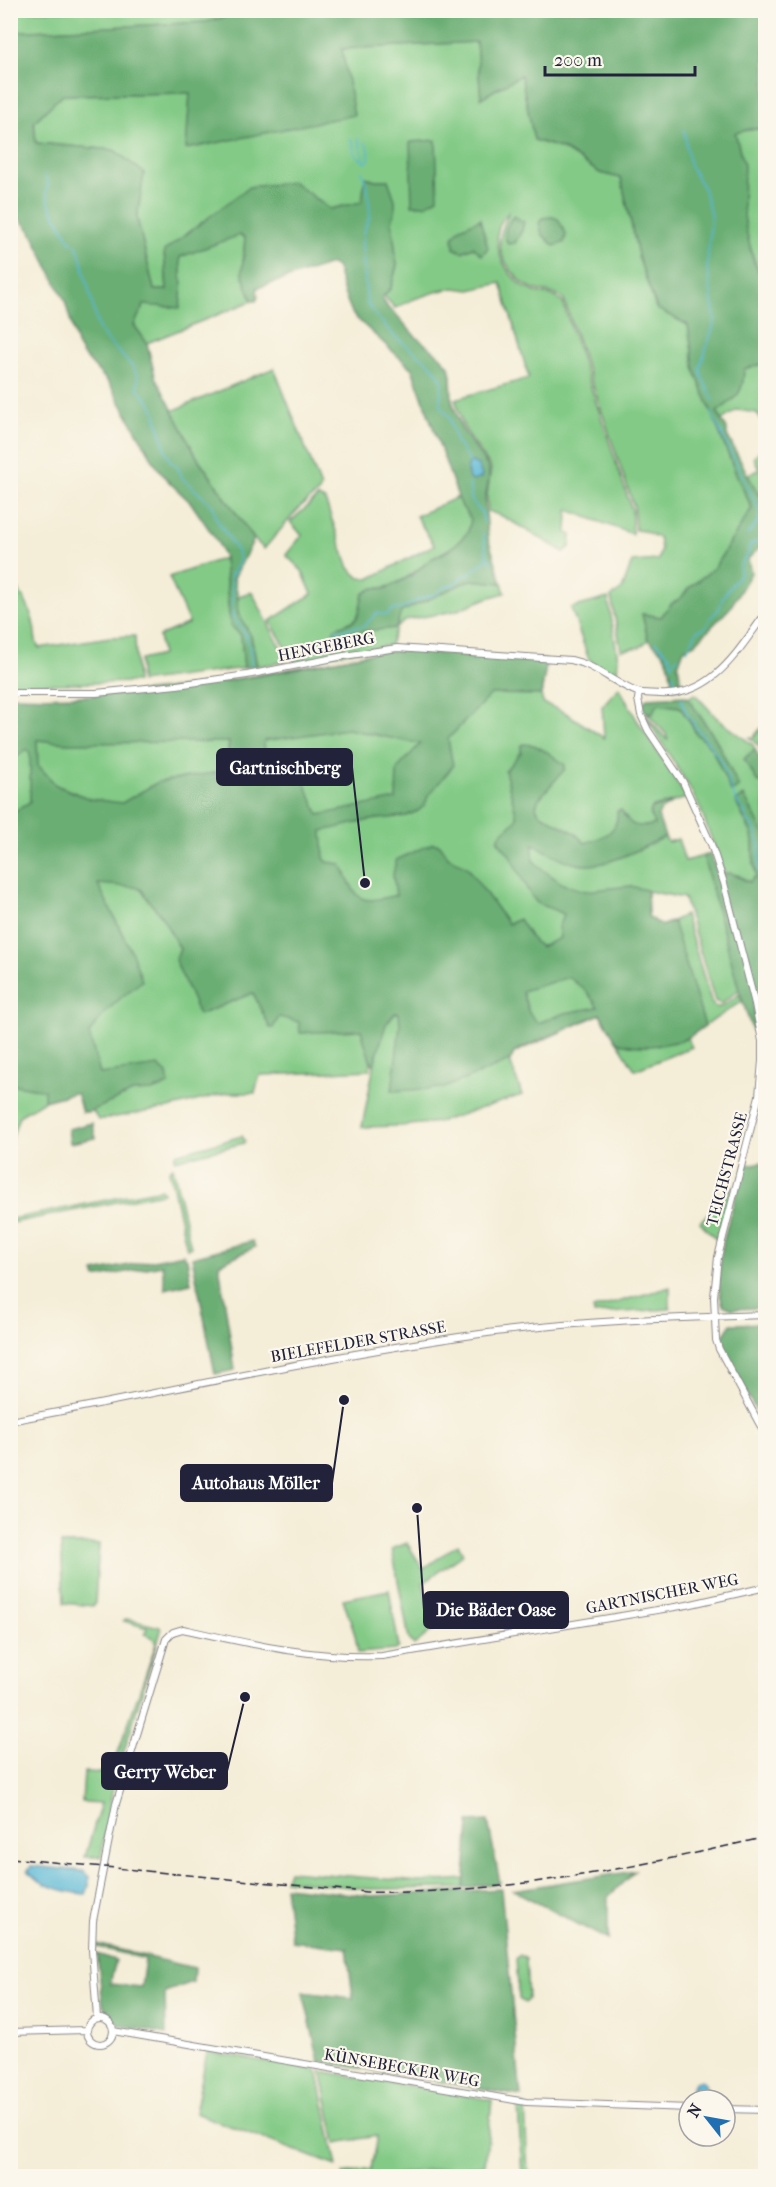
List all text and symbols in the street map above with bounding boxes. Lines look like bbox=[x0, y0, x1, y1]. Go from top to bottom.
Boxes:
scale bar bbox=[545, 39, 695, 77]
text: 200 m bbox=[554, 50, 602, 71]
street label: HENGEBERG bbox=[276, 628, 376, 665]
callout: Gartnischberg bbox=[217, 749, 352, 785]
text: Gartnischberg bbox=[229, 758, 342, 779]
street label: TEICHSTRASSE bbox=[702, 1110, 751, 1228]
street label: BIELEFELDER STRASSE bbox=[269, 1317, 448, 1366]
callout: Autohaus Möller bbox=[181, 1465, 332, 1501]
text: Autohaus Möller bbox=[191, 1473, 320, 1494]
street label: GARTNISCHER WEG bbox=[584, 1569, 740, 1618]
callout: Die Bäder Oase bbox=[424, 1592, 568, 1628]
text: Die Bäder Oase bbox=[436, 1600, 556, 1621]
callout: Gerry Weber bbox=[102, 1753, 227, 1789]
text: Gerry Weber bbox=[114, 1762, 216, 1783]
street label: KÜNSEBECKER WEG bbox=[323, 2044, 481, 2091]
north arrow bbox=[677, 2088, 737, 2148]
text: N bbox=[683, 2100, 706, 2121]

